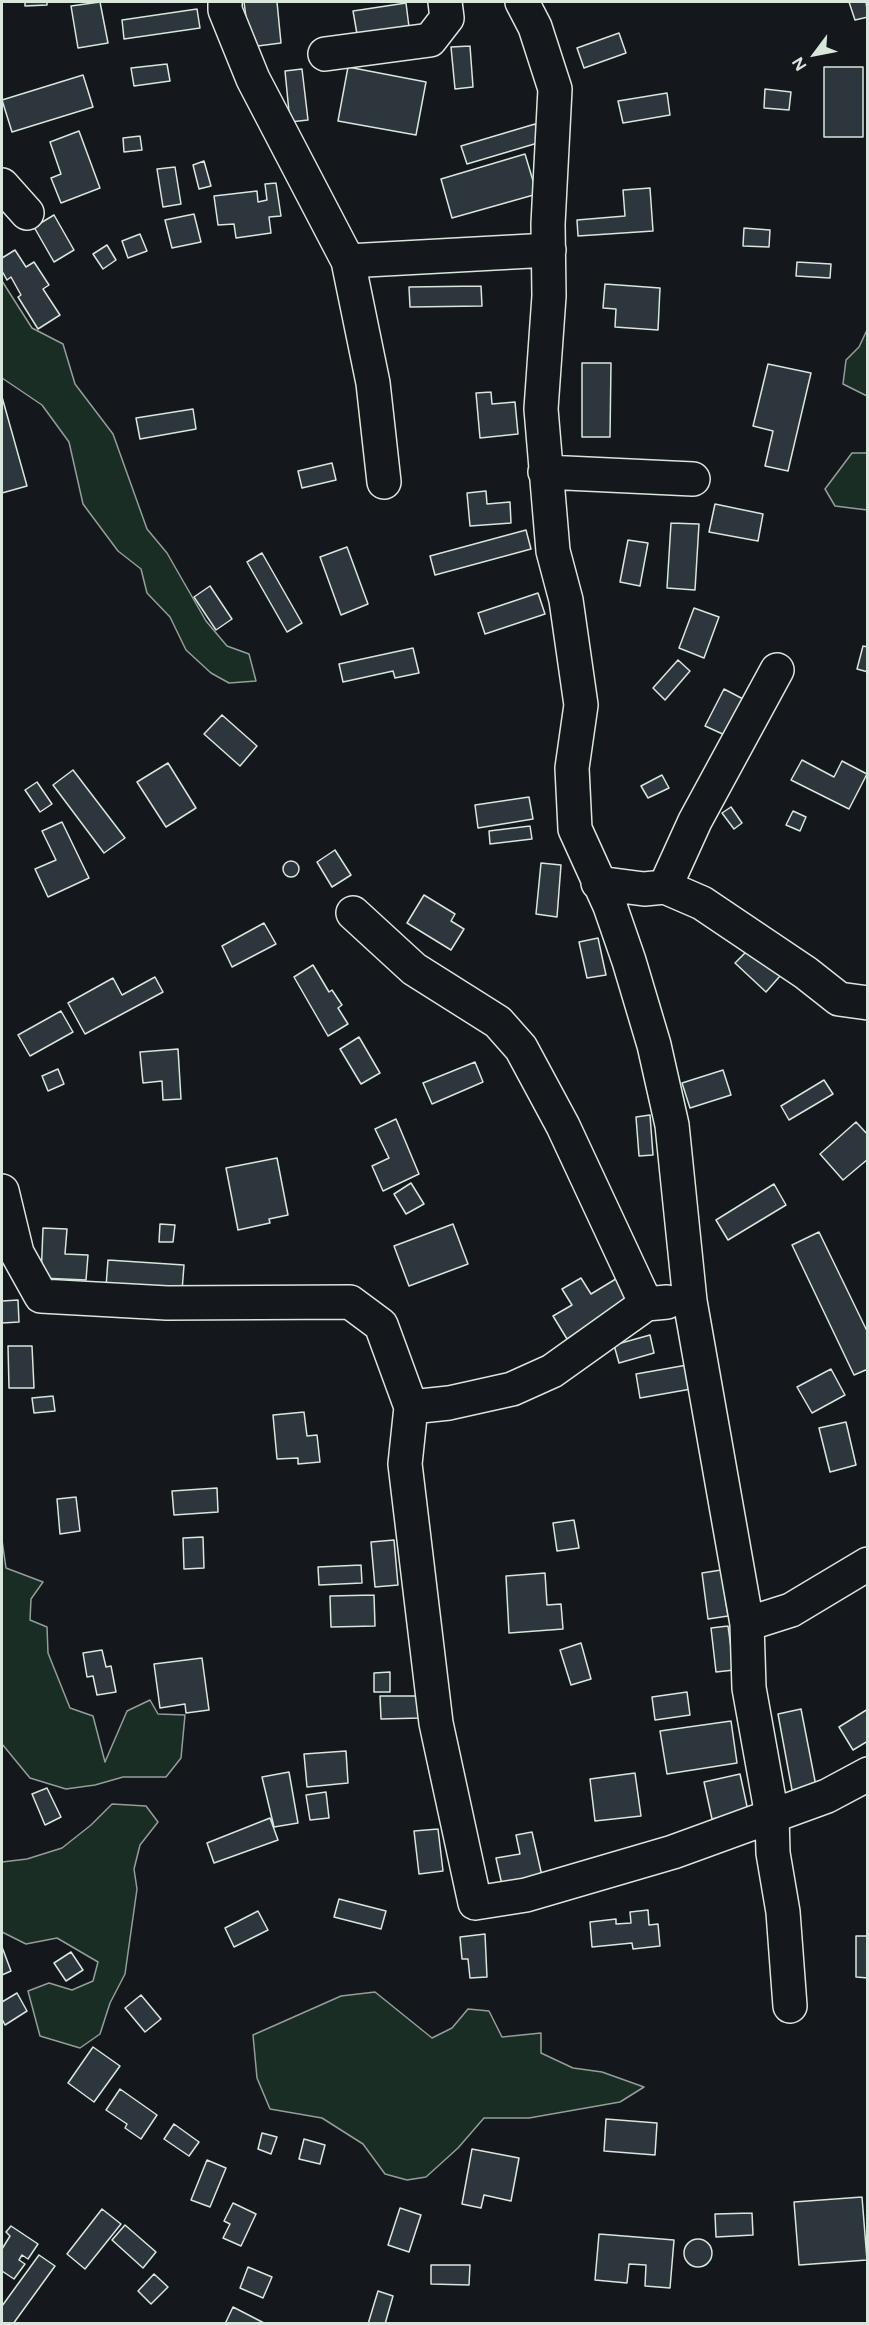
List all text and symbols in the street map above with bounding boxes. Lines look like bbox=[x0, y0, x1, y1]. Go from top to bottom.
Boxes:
north arrow bbox=[785, 24, 845, 84]
text: N bbox=[788, 54, 811, 74]

